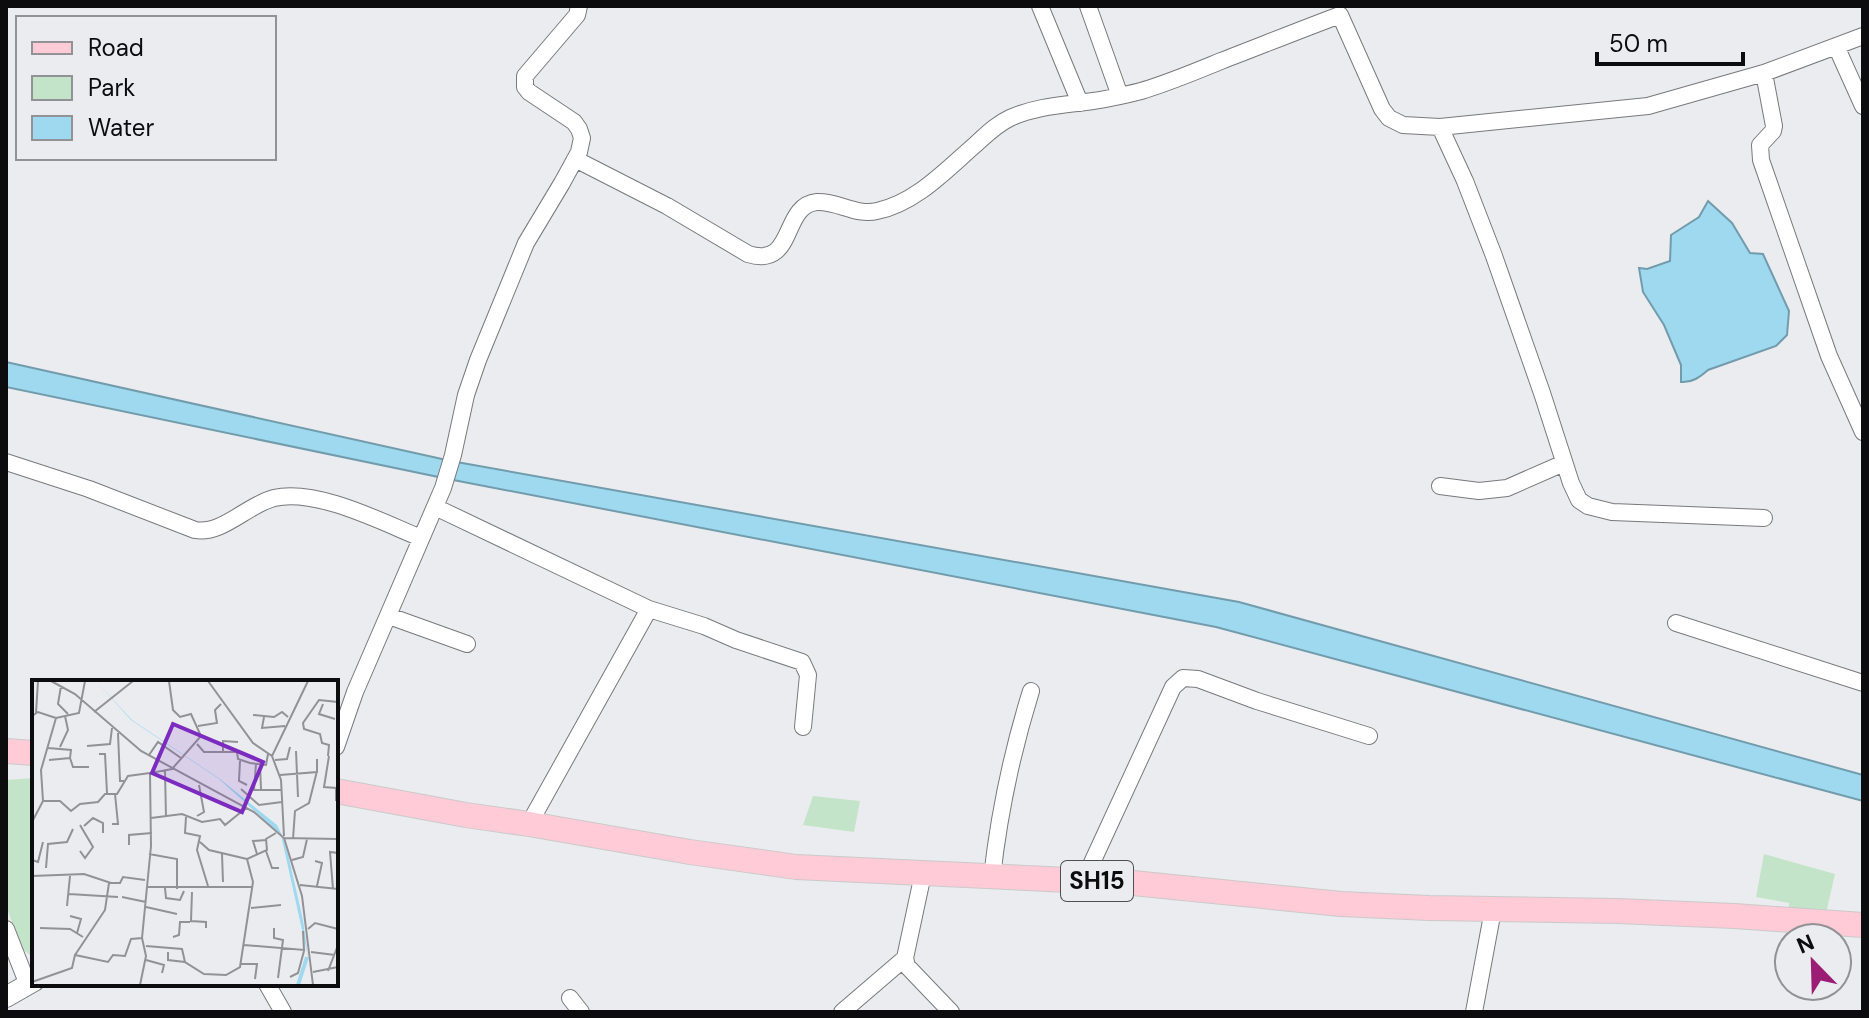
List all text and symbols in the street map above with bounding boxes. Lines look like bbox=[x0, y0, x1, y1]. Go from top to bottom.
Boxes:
legend bbox=[16, 16, 276, 160]
scale bar bbox=[1597, 16, 1743, 66]
text: 50 m bbox=[1609, 28, 1668, 59]
text: Road bbox=[88, 32, 144, 63]
text: Park bbox=[88, 72, 135, 103]
text: Water bbox=[88, 112, 154, 143]
inset map bbox=[32, 680, 338, 986]
road number: SH15 bbox=[1061, 861, 1133, 901]
north arrow bbox=[1773, 922, 1853, 1002]
text: N bbox=[1792, 928, 1818, 961]

